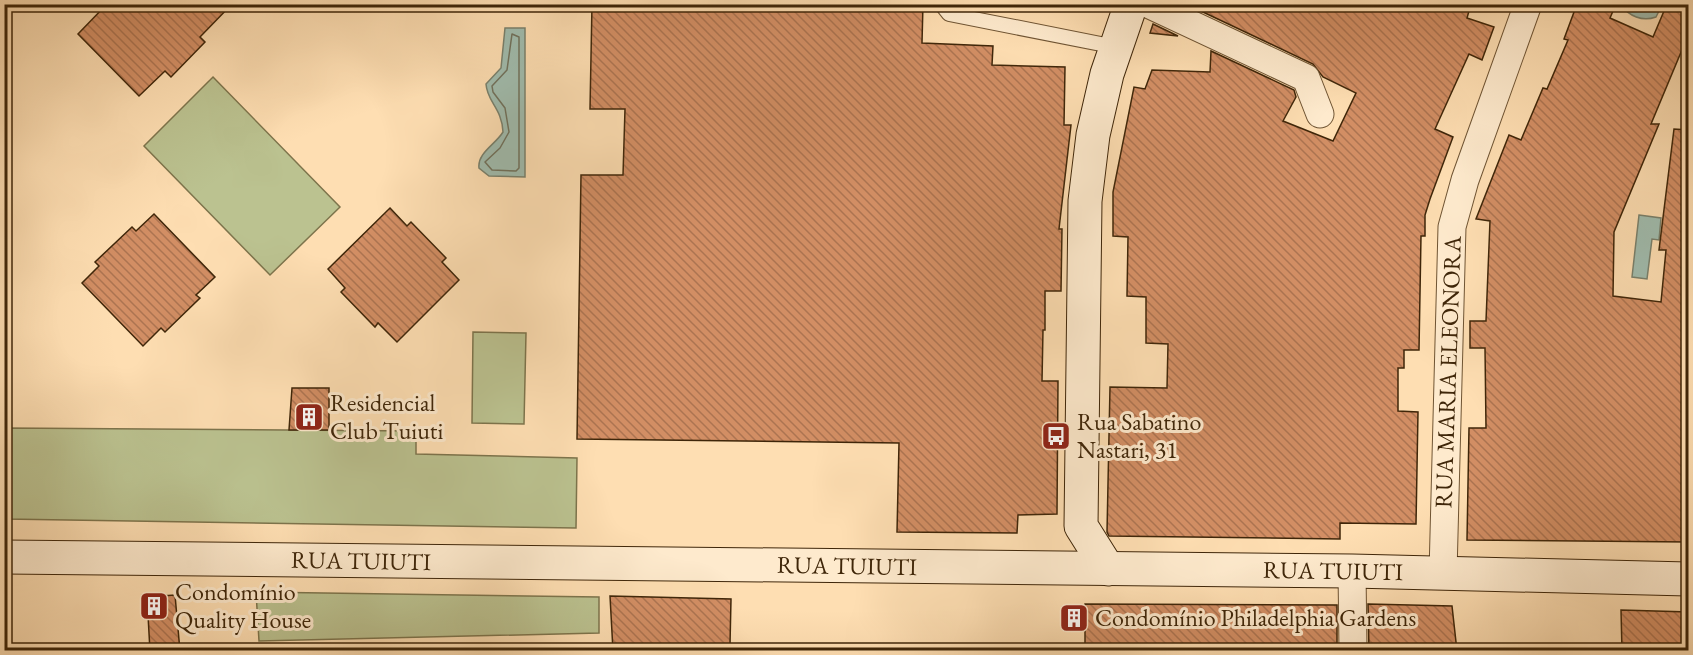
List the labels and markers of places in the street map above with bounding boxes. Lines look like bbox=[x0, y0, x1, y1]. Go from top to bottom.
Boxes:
place label: Residencial Club Tuiuti bbox=[330, 387, 443, 446]
building icon: Residencial Club Tuiuti bbox=[293, 401, 325, 433]
place label: Rua Sabatino Nastari, 31 bbox=[1077, 406, 1201, 465]
bus stop icon: Rua Sabatino Nastari, 31 bbox=[1040, 420, 1072, 452]
place label: Condomínio Quality House bbox=[175, 576, 311, 635]
building icon: Condomínio Quality House bbox=[138, 590, 170, 622]
building icon: Condomínio Philadelphia Gardens bbox=[1058, 602, 1090, 634]
place label: Condomínio Philadelphia Gardens bbox=[1095, 602, 1416, 633]

